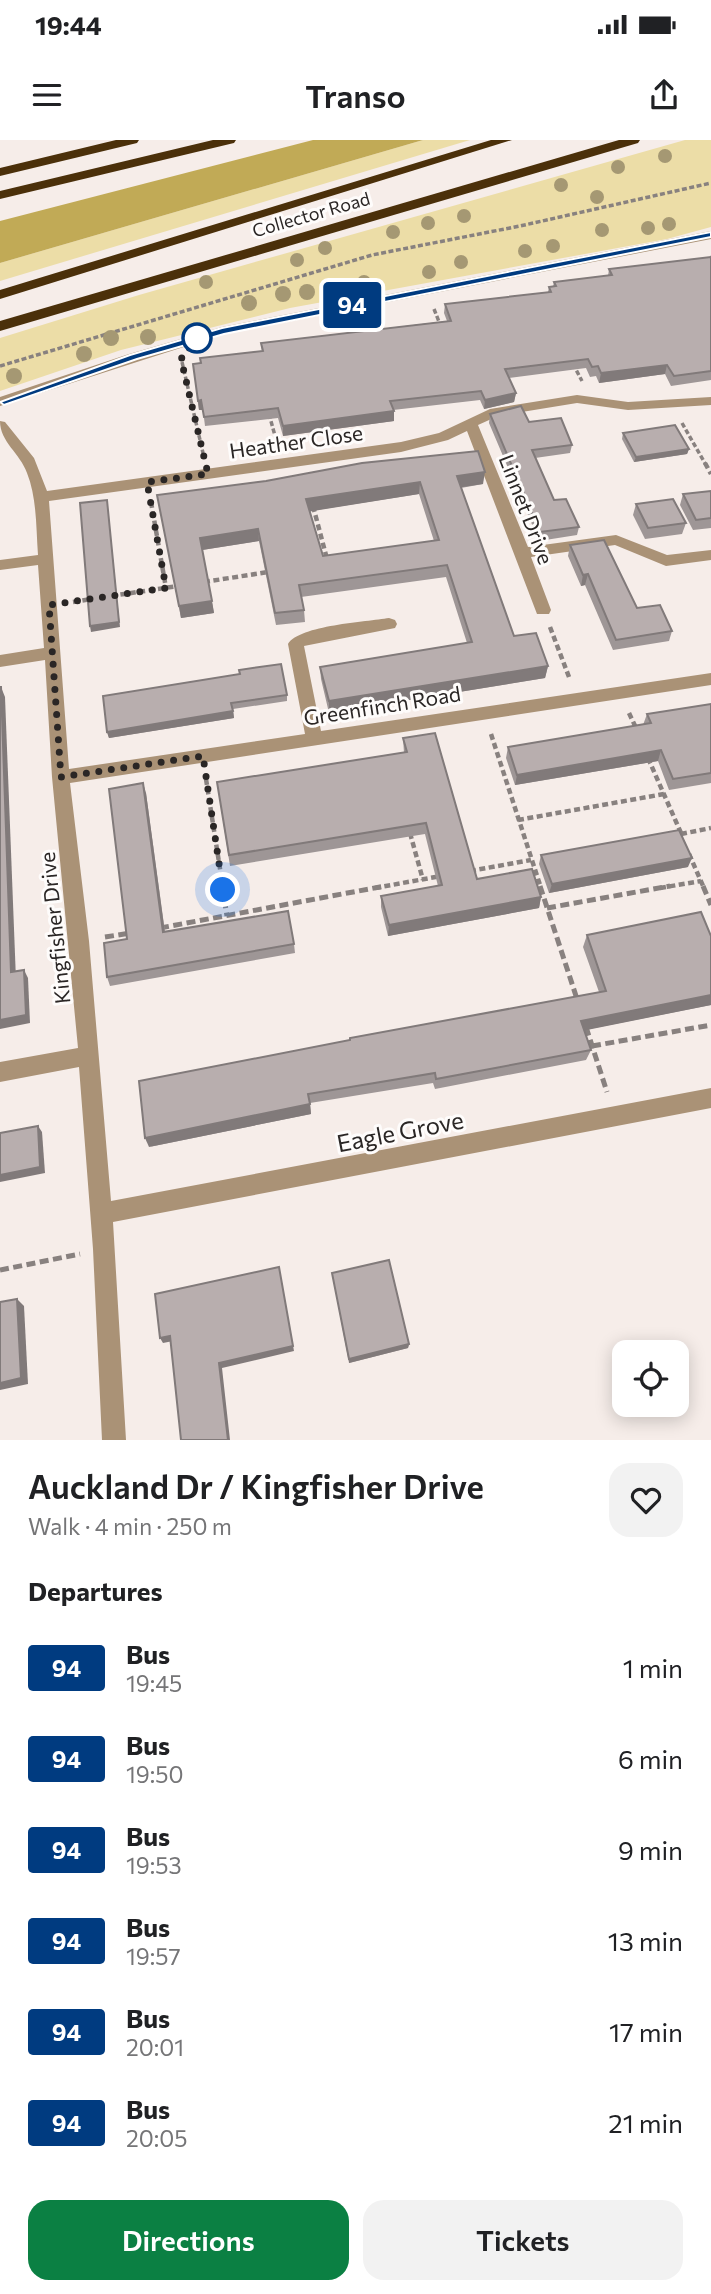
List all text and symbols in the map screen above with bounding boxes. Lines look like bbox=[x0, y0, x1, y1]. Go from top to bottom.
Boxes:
text: 19:44 bbox=[35, 9, 102, 40]
text: Transo bbox=[305, 75, 406, 115]
icon: menu bbox=[28, 76, 66, 114]
icon: share bbox=[645, 76, 683, 114]
street label: Collector Road bbox=[250, 187, 372, 241]
line badge: 94 bbox=[320, 282, 384, 328]
text: 94 bbox=[337, 290, 367, 319]
unlabelled marker bbox=[182, 323, 212, 353]
street label: Heather Close bbox=[228, 419, 364, 463]
street label: Linnet Drive bbox=[495, 450, 559, 568]
street label: Greenfinch Road bbox=[302, 680, 462, 730]
street label: Kingfisher Drive bbox=[34, 851, 74, 1005]
your location bbox=[205, 872, 240, 907]
street label: Eagle Grove bbox=[334, 1105, 466, 1157]
map controls bbox=[612, 1340, 689, 1417]
button: locate bbox=[612, 1340, 689, 1417]
button: heart bbox=[609, 1463, 683, 1537]
text: Auckland Dr / Kingfisher Drive bbox=[28, 1465, 484, 1506]
text: Walk · 4 min · 250 m bbox=[28, 1512, 232, 1540]
text: Departures bbox=[28, 1575, 163, 1606]
text: Bus bbox=[126, 1638, 170, 1669]
text: 1 min bbox=[623, 1652, 683, 1683]
text: 94 bbox=[52, 1653, 81, 1682]
text: 19:45 bbox=[126, 1669, 182, 1697]
text: Bus bbox=[126, 1729, 170, 1760]
text: 6 min bbox=[618, 1743, 683, 1774]
text: 94 bbox=[52, 1744, 81, 1773]
text: 19:50 bbox=[126, 1760, 183, 1788]
text: Bus bbox=[126, 1820, 170, 1851]
text: 9 min bbox=[618, 1834, 683, 1865]
text: 94 bbox=[52, 1835, 81, 1864]
text: 19:53 bbox=[126, 1851, 182, 1879]
text: Bus bbox=[126, 1911, 170, 1942]
text: 13 min bbox=[608, 1925, 683, 1956]
text: 94 bbox=[52, 1926, 81, 1955]
text: 19:57 bbox=[126, 1942, 181, 1970]
text: Bus bbox=[126, 2002, 170, 2033]
text: 17 min bbox=[609, 2016, 683, 2047]
text: 94 bbox=[52, 2017, 81, 2046]
text: 20:01 bbox=[126, 2033, 184, 2061]
text: Bus bbox=[126, 2093, 170, 2124]
text: 21 min bbox=[608, 2107, 683, 2138]
text: 94 bbox=[52, 2108, 81, 2137]
text: 20:05 bbox=[126, 2124, 187, 2152]
button: Directions bbox=[28, 2200, 349, 2280]
button: Tickets bbox=[363, 2200, 683, 2280]

